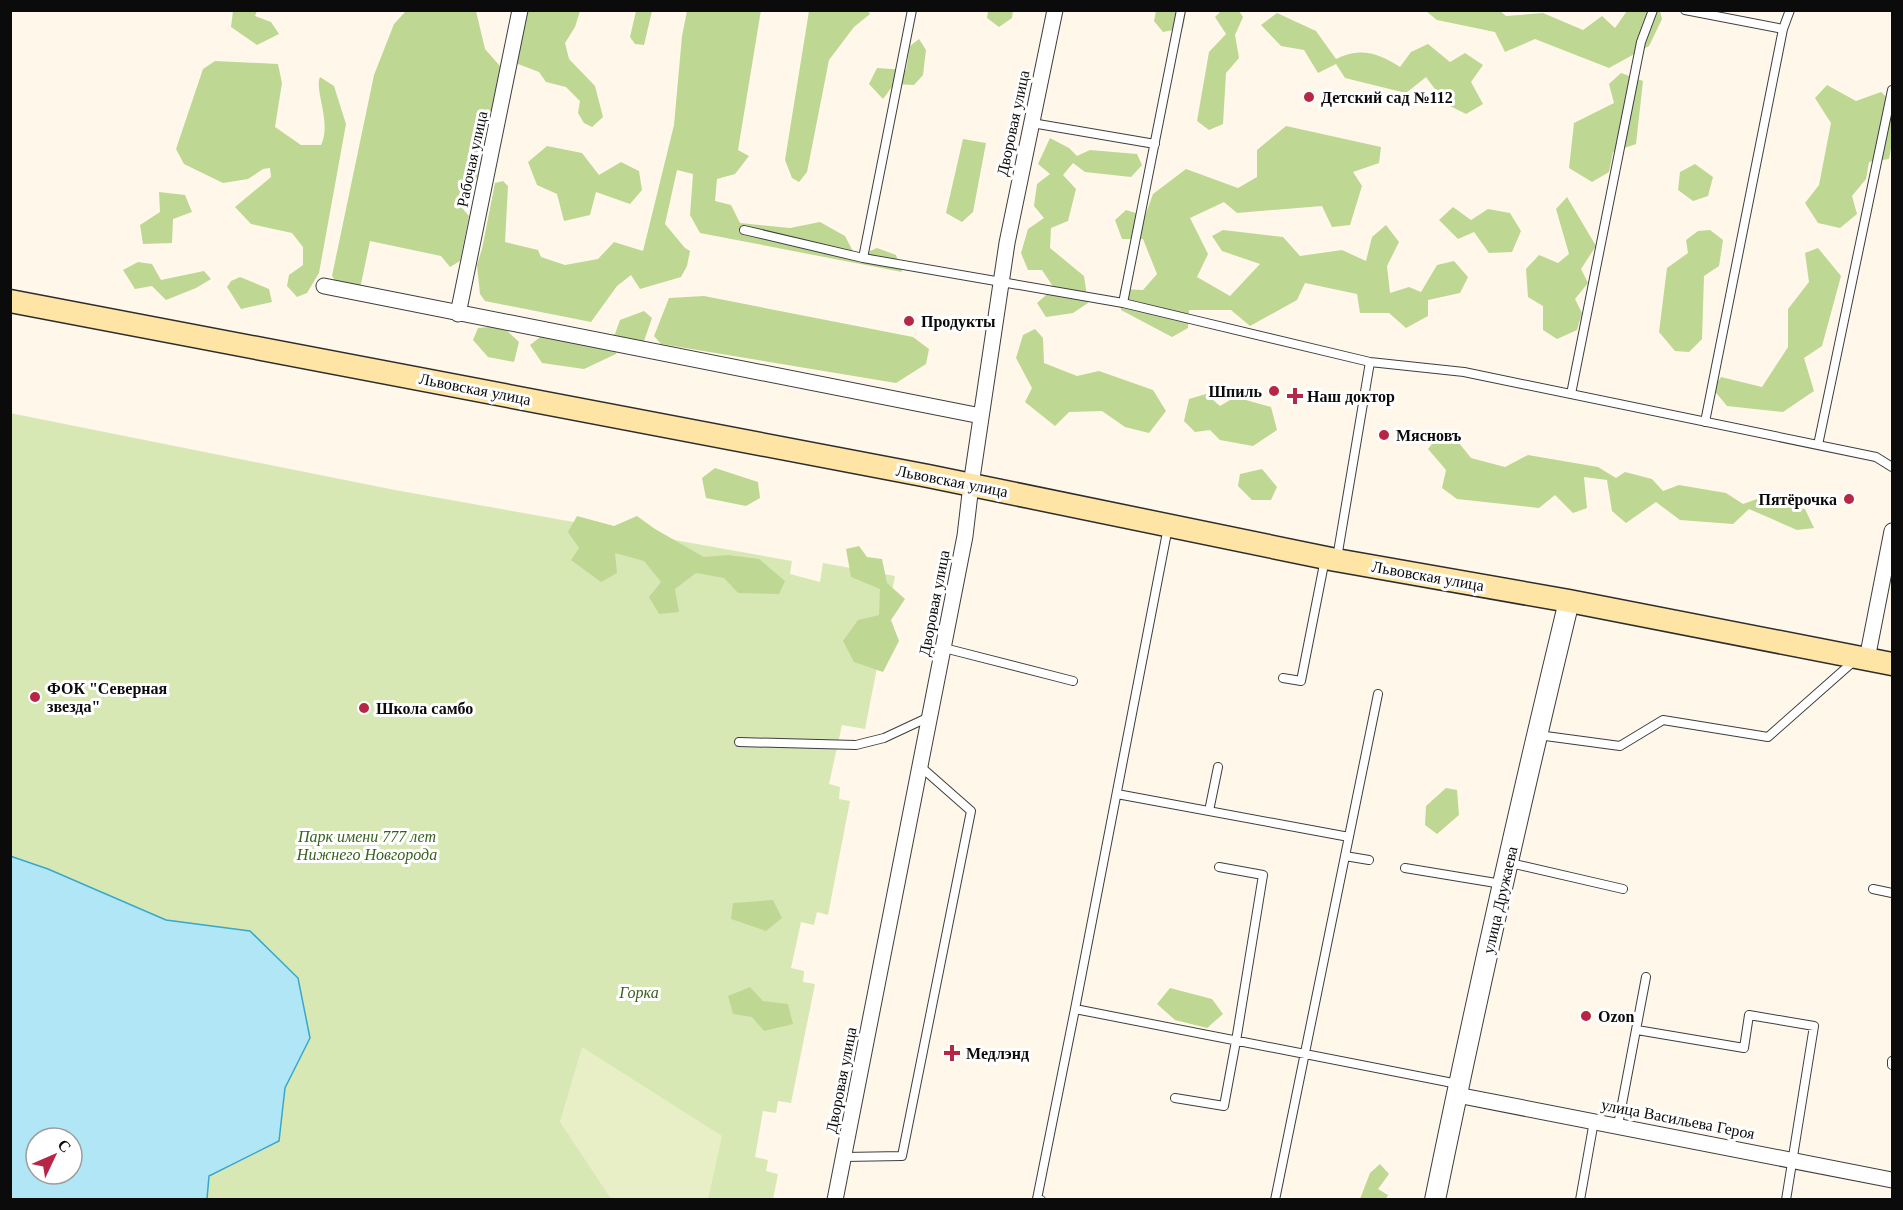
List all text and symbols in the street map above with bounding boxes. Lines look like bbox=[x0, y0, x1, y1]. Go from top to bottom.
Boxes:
street label: Дворовая улица bbox=[993, 69, 1033, 178]
place label: Детский сад №112 bbox=[1321, 89, 1453, 107]
marker: Детский сад №112 bbox=[1302, 90, 1316, 104]
street label: Рабочая улица bbox=[454, 109, 491, 209]
place label: Продукты bbox=[921, 313, 996, 331]
marker: Продукты bbox=[902, 314, 916, 328]
street label: Львовская улица bbox=[417, 370, 532, 409]
place label: Шпиль bbox=[1209, 383, 1263, 400]
marker: Шпиль bbox=[1267, 384, 1281, 398]
place label: Наш доктор bbox=[1307, 388, 1395, 406]
marker: Наш доктор bbox=[1288, 389, 1302, 403]
place label: Мясновъ bbox=[1396, 427, 1461, 444]
marker: Мясновъ bbox=[1377, 428, 1391, 442]
street label: Львовская улица bbox=[894, 462, 1009, 501]
place label: Пятёрочка bbox=[1758, 491, 1837, 509]
marker: Пятёрочка bbox=[1842, 492, 1856, 506]
street label: Дворовая улица bbox=[915, 549, 954, 658]
street label: Львовская улица bbox=[1370, 558, 1485, 595]
place label: ФОК "Северная звезда" bbox=[47, 680, 168, 715]
marker: ФОК "Северная звезда" bbox=[28, 690, 42, 704]
place label: Школа самбо bbox=[376, 700, 473, 717]
marker: Школа самбо bbox=[357, 701, 371, 715]
park label: Парк имени 777 лет Нижнего Новгорода bbox=[296, 828, 437, 864]
street label: улица Дружаева bbox=[1479, 845, 1522, 956]
park label: Горка bbox=[618, 984, 659, 1002]
place label: Ozon bbox=[1598, 1008, 1635, 1025]
marker: Ozon bbox=[1579, 1009, 1593, 1023]
street label: Дворовая улица bbox=[822, 1026, 861, 1135]
marker: Медлэнд bbox=[943, 1044, 961, 1062]
place label: Медлэнд bbox=[966, 1045, 1029, 1062]
street label: улица Васильева Героя bbox=[1600, 1096, 1757, 1143]
north arrow bbox=[24, 1126, 84, 1186]
text: С bbox=[54, 1136, 75, 1156]

